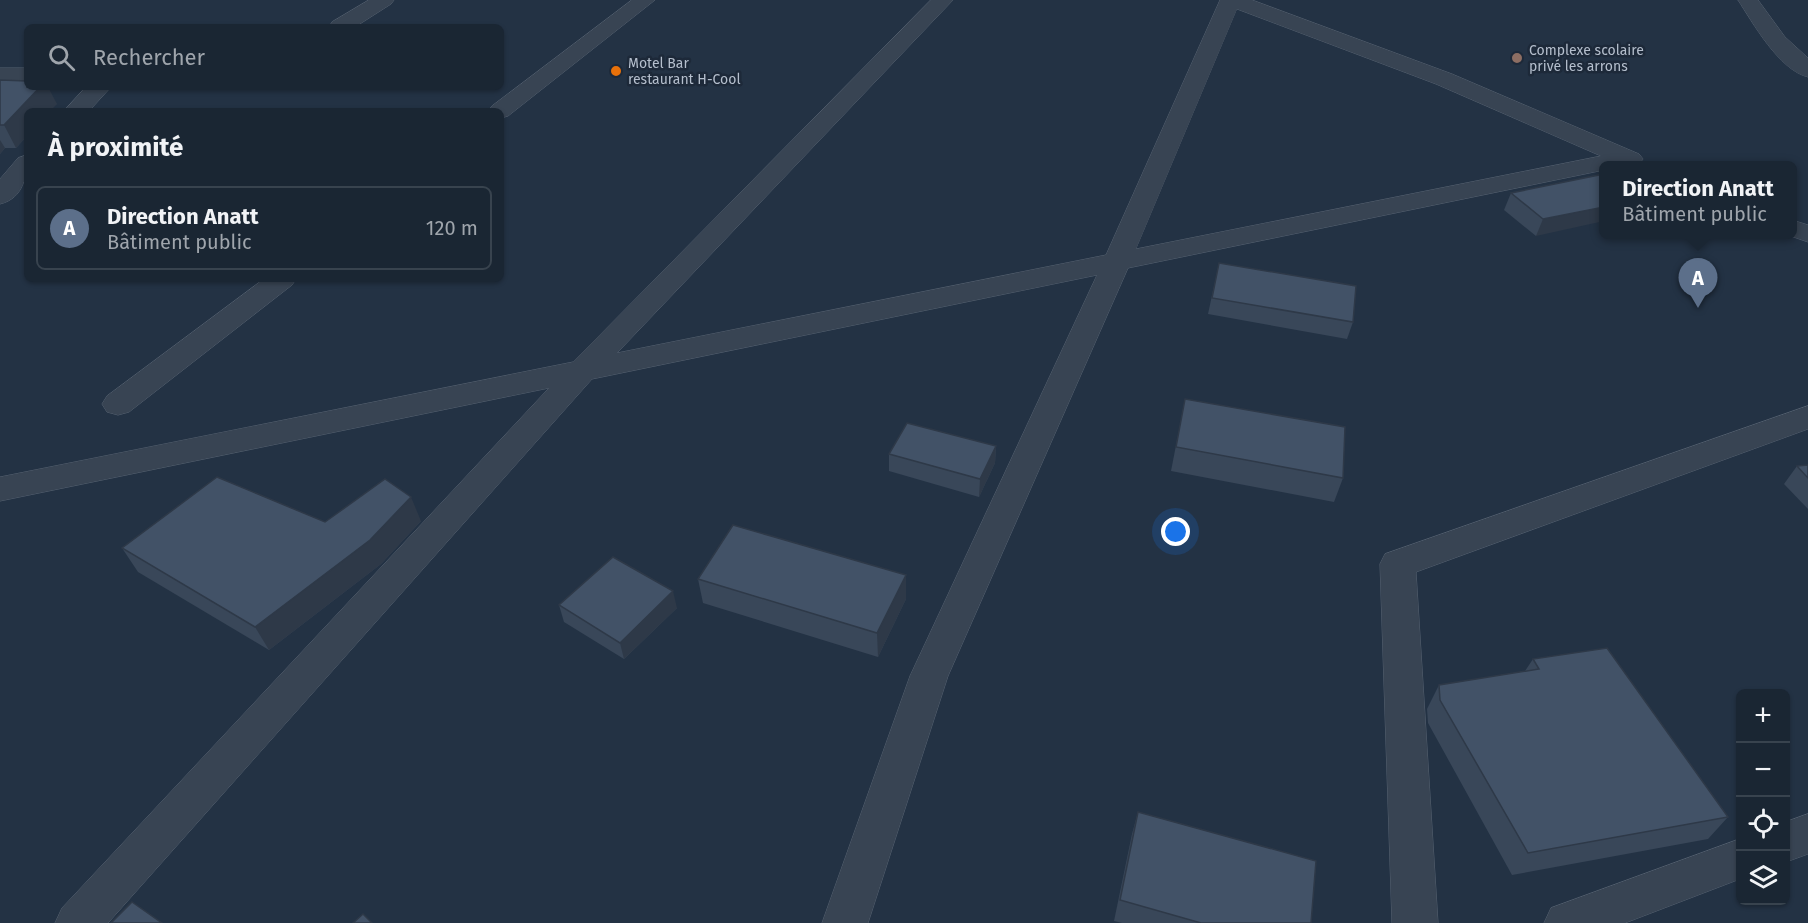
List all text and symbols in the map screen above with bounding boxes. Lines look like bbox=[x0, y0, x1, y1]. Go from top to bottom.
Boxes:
search box bbox=[24, 24, 504, 90]
icon: search bbox=[45, 41, 78, 74]
place label: Complexe scolaire privé les arrons bbox=[1529, 42, 1644, 75]
text: Rechercher bbox=[93, 44, 205, 71]
marker: Complexe scolaire privé les arrons bbox=[1510, 51, 1524, 65]
place label: Motel Bar restaurant H-Cool bbox=[628, 55, 741, 88]
marker: Motel Bar restaurant H-Cool bbox=[609, 64, 623, 78]
text: À proximité bbox=[48, 132, 183, 163]
popup bbox=[1599, 161, 1797, 239]
text: Direction Anatt bbox=[1622, 175, 1774, 202]
text: Bâtiment public bbox=[1622, 202, 1767, 226]
text: Direction Anatt bbox=[107, 203, 259, 230]
text: A bbox=[64, 216, 75, 240]
text: 120 m bbox=[426, 216, 478, 240]
text: Bâtiment public bbox=[107, 230, 252, 254]
pin: A bbox=[1678, 258, 1718, 308]
your location bbox=[1161, 517, 1190, 546]
map controls bbox=[1736, 689, 1790, 905]
button: + bbox=[1736, 689, 1790, 743]
button: − bbox=[1736, 743, 1790, 797]
button: locate bbox=[1736, 797, 1790, 851]
button: layers bbox=[1736, 851, 1790, 905]

